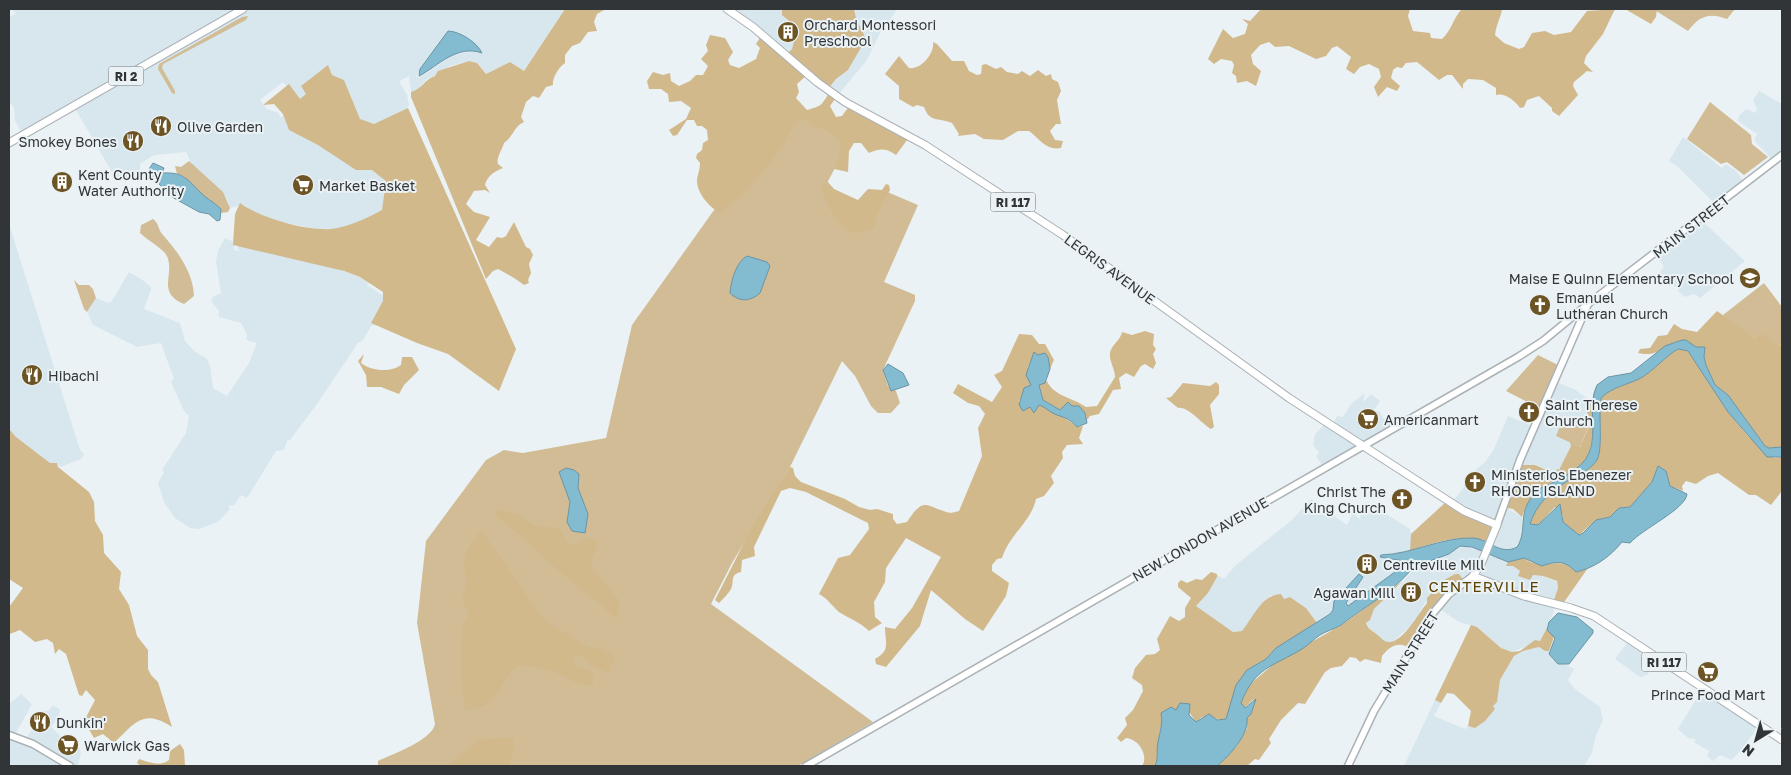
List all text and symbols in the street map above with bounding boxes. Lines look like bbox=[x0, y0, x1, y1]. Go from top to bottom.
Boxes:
place label: Orchard Montessori Preschool bbox=[804, 16, 936, 49]
building icon: Orchard Montessori Preschool bbox=[776, 20, 800, 44]
road number: RI 2 bbox=[108, 66, 144, 85]
restaurant icon: Olive Garden bbox=[149, 114, 173, 138]
place label: Olive Garden bbox=[177, 118, 263, 135]
restaurant icon: Smokey Bones bbox=[121, 129, 145, 153]
place label: Smokey Bones bbox=[19, 133, 117, 150]
place label: Kent County Water Authority bbox=[78, 166, 185, 199]
building icon: Kent County Water Authority bbox=[50, 170, 74, 194]
supermarket icon: Market Basket bbox=[291, 173, 315, 197]
place label: Market Basket bbox=[319, 177, 415, 194]
street label: MAIN STREET bbox=[1649, 191, 1733, 261]
road number: RI 117 bbox=[990, 192, 1036, 212]
street label: LEGRIS AVENUE bbox=[1061, 230, 1159, 308]
school or university icon: Maise E Quinn Elementary School bbox=[1738, 266, 1762, 290]
place label: Maise E Quinn Elementary School bbox=[1509, 270, 1734, 287]
place label: Emanuel Lutheran Church bbox=[1556, 289, 1668, 322]
church icon: Emanuel Lutheran Church bbox=[1528, 293, 1552, 317]
restaurant icon: Hibachi bbox=[20, 363, 44, 387]
place label: Hibachi bbox=[48, 367, 99, 384]
place label: Saint Therese Church bbox=[1545, 396, 1638, 429]
church icon: Saint Therese Church bbox=[1517, 400, 1541, 424]
supermarket icon: Americanmart bbox=[1356, 407, 1380, 431]
place label: Americanmart bbox=[1384, 411, 1479, 428]
place label: Ministerios Ebenezer RHODE ISLAND bbox=[1491, 466, 1632, 499]
church icon: Ministerios Ebenezer RHODE ISLAND bbox=[1463, 470, 1487, 494]
place label: Christ The King Church bbox=[1304, 483, 1386, 516]
church icon: Christ The King Church bbox=[1390, 487, 1414, 511]
street label: NEW LONDON AVENUE bbox=[1129, 493, 1271, 585]
building icon: Centreville Mill bbox=[1355, 552, 1379, 576]
place label: Centreville Mill bbox=[1383, 556, 1485, 573]
district label: CENTERVILLE bbox=[1428, 577, 1540, 595]
building icon: Agawan Mill bbox=[1399, 580, 1423, 604]
place label: Agawan Mill bbox=[1314, 584, 1395, 601]
street label: MAIN STREET bbox=[1378, 608, 1442, 696]
road number: RI 117 bbox=[1642, 652, 1686, 672]
supermarket icon: Prince Food Mart bbox=[1696, 660, 1720, 684]
place label: Prince Food Mart bbox=[1651, 686, 1765, 703]
restaurant icon: Dunkin' bbox=[28, 710, 52, 734]
place label: Dunkin' bbox=[56, 714, 106, 731]
north arrow bbox=[1731, 715, 1781, 765]
supermarket icon: Warwick Gas bbox=[56, 733, 80, 757]
place label: Warwick Gas bbox=[84, 737, 170, 754]
text: N bbox=[1739, 741, 1757, 761]

